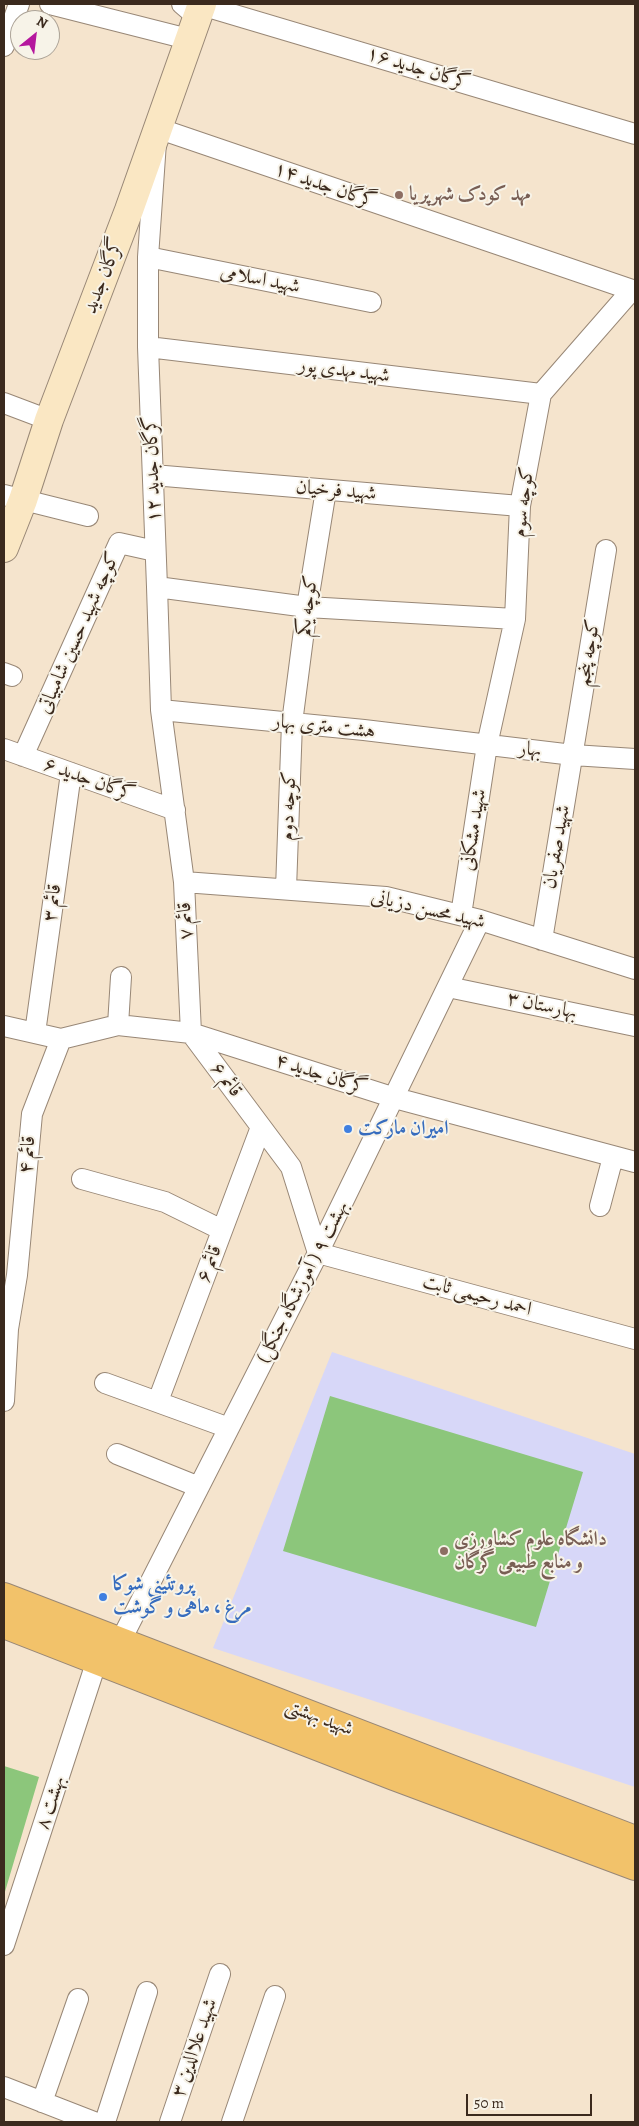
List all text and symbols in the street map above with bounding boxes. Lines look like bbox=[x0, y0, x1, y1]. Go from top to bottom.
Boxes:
north arrow bbox=[10, 10, 60, 60]
text: N bbox=[33, 12, 51, 33]
street label: گرگان جدید ۱۶ bbox=[363, 42, 473, 96]
street label: گرگان جدید ۱۴ bbox=[271, 157, 379, 215]
place label: مهد کودک شهرپریا bbox=[409, 183, 530, 207]
marker: مهد کودک شهرپریا bbox=[393, 189, 405, 201]
street label: گرگان جدید bbox=[79, 235, 129, 317]
street label: شهید اسلامی bbox=[218, 260, 302, 300]
street label: شهید مهدی پور bbox=[297, 353, 391, 389]
street label: گرگان جدید ۱۲ bbox=[139, 415, 167, 523]
street label: کوچه سوم bbox=[508, 465, 540, 539]
street label: شهید فرخیان bbox=[295, 476, 377, 506]
street label: کوچه شهید حسین شامبیاتی bbox=[33, 548, 125, 718]
street label: کوچه یکم bbox=[292, 574, 324, 638]
street label: کوچه پنجم bbox=[572, 618, 606, 688]
street label: هشت متری بهار bbox=[271, 710, 377, 744]
street label: بهار bbox=[517, 737, 543, 763]
street label: گرگان جدید ۶ bbox=[40, 752, 138, 808]
street label: کوچه دوم bbox=[276, 771, 302, 841]
street label: شهید مشکانی bbox=[456, 787, 492, 873]
street label: شهید صفریان bbox=[538, 803, 576, 891]
street label: ۳ قائم bbox=[38, 883, 68, 923]
street label: شهید محسن دزیانی bbox=[369, 885, 487, 935]
street label: ۷ قائم bbox=[173, 901, 199, 941]
street label: بهارستان ۳ bbox=[505, 987, 579, 1025]
street label: گرگان جدید ۴ bbox=[272, 1049, 370, 1101]
street label: ۶ قائم bbox=[205, 1058, 247, 1102]
place label: امیران مارکت bbox=[358, 1117, 449, 1141]
marker: امیران مارکت bbox=[342, 1123, 354, 1135]
street label: قائم ۴ bbox=[14, 1135, 42, 1175]
street label: بهشت ۹ ( آموزشگاه جنگل) bbox=[252, 1197, 354, 1367]
street label: قائم ۶ bbox=[192, 1242, 228, 1286]
street label: احمد رحیمی ثابت bbox=[420, 1270, 534, 1322]
place label: دانشگاه علوم کشاورزی و منابع طبیعی گرگان bbox=[454, 1528, 607, 1575]
marker: دانشگاه علوم کشاورزی و منابع طبیعی گرگان bbox=[438, 1545, 450, 1557]
place label: پروتئینی شوکا مرغ‌ ، ماهی و گوشت bbox=[113, 1573, 251, 1620]
marker: پروتئینی شوکا مرغ‌ ، ماهی و گوشت bbox=[97, 1591, 109, 1603]
street label: شهید بهشتی bbox=[282, 1694, 356, 1742]
street label: ۸ بهشت bbox=[31, 1773, 71, 1833]
street label: ۳ شهید علاالدین bbox=[167, 1996, 223, 2100]
scale bar bbox=[469, 2084, 595, 2116]
text: 50 m bbox=[474, 2093, 504, 2113]

